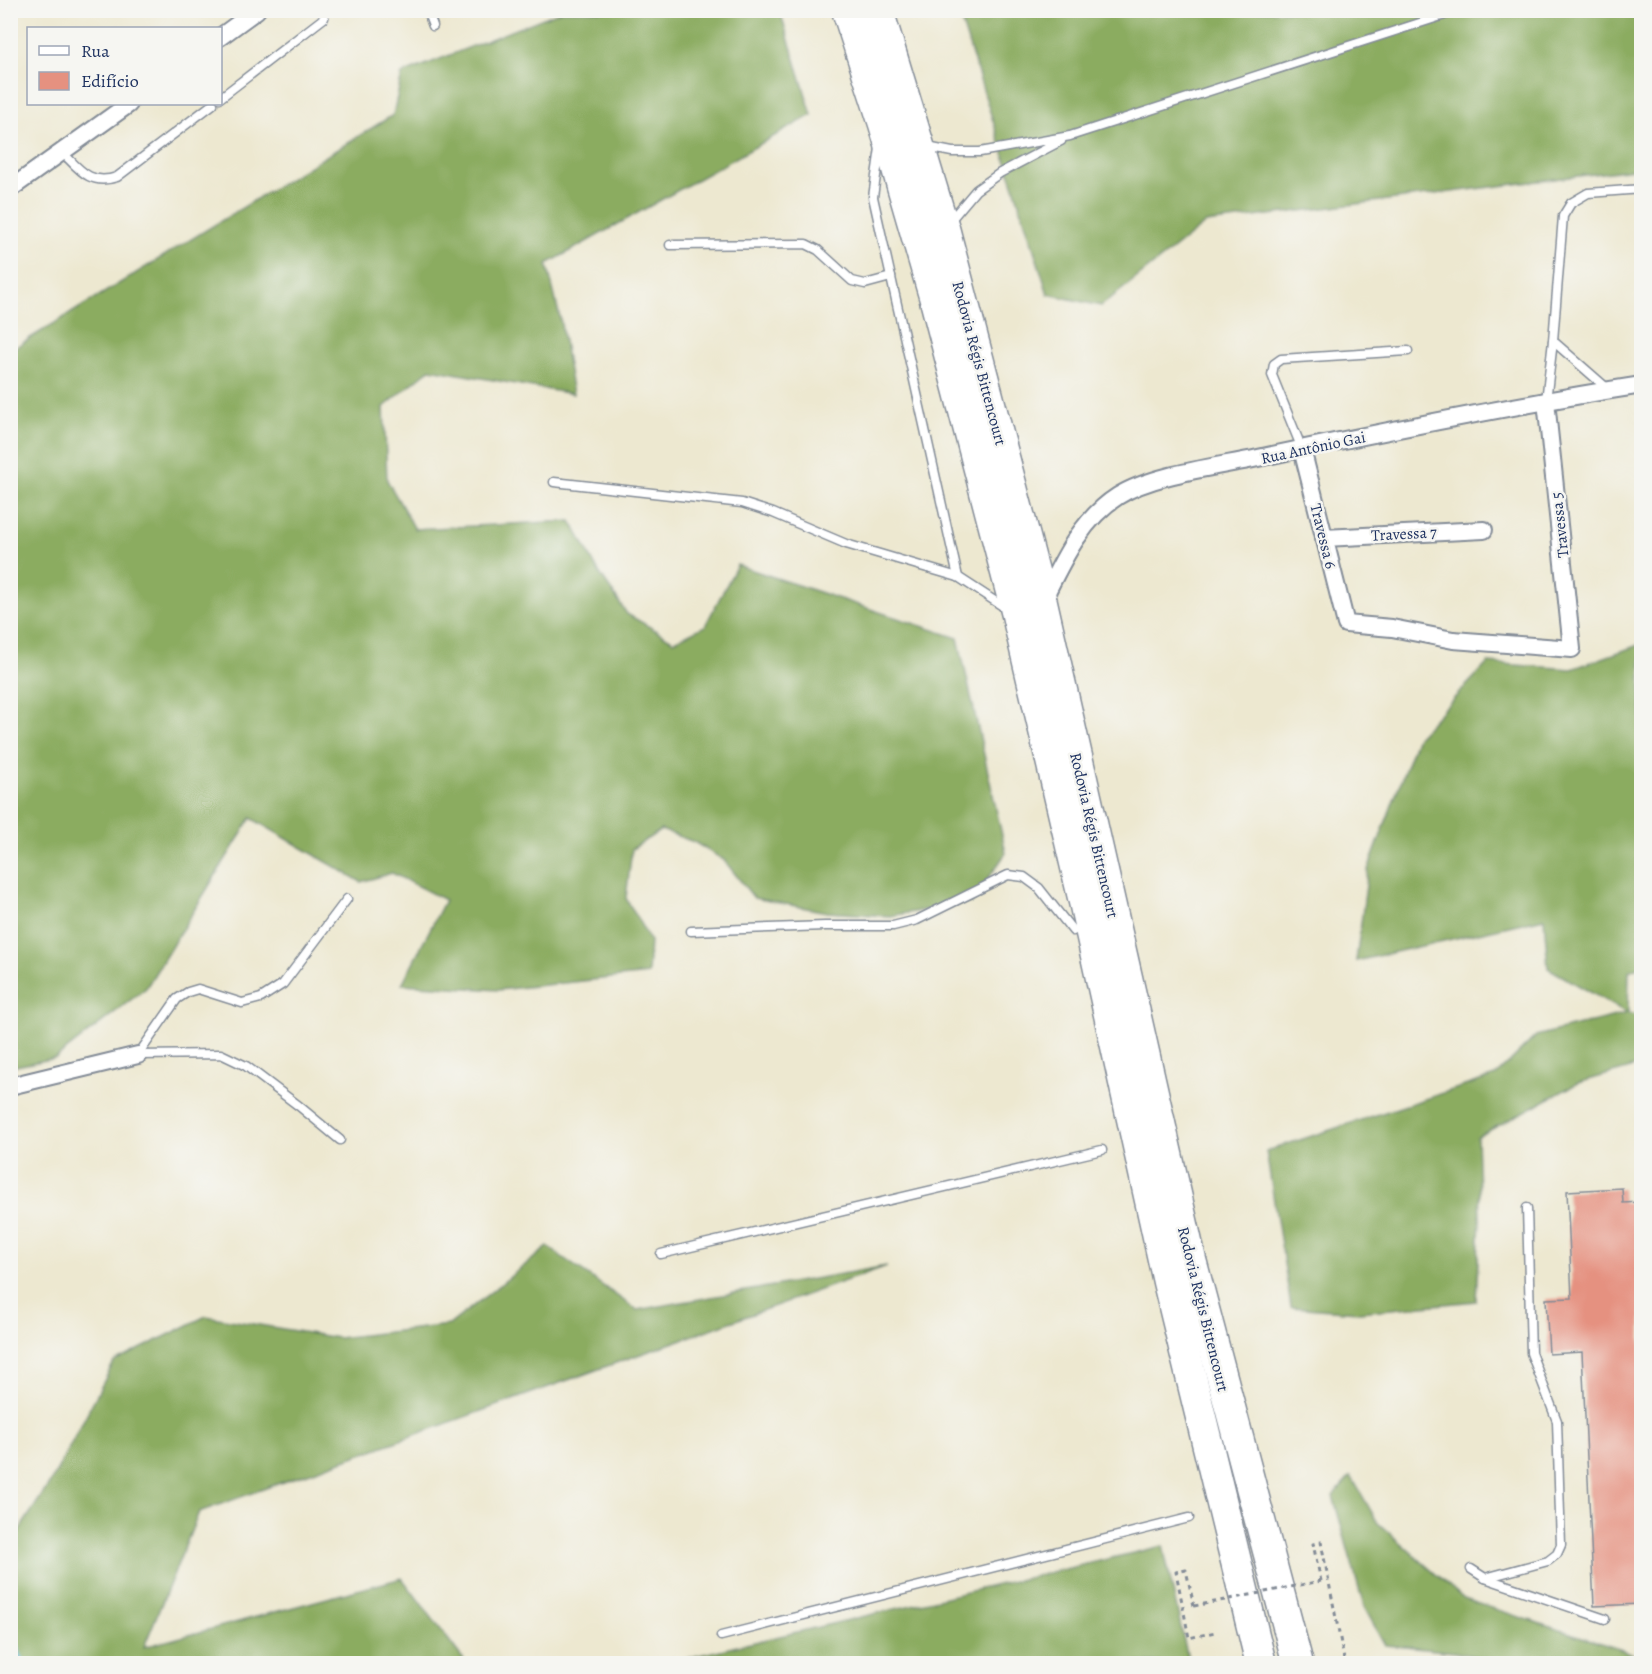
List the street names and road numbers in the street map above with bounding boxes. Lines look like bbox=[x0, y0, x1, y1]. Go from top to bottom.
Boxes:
street label: Rodovia Régis Bittencourt bbox=[947, 279, 1012, 448]
street label: Rua Antônio Gai bbox=[1259, 426, 1368, 470]
street label: Travessa 5 bbox=[1546, 491, 1574, 559]
street label: Travessa 6 bbox=[1304, 501, 1342, 571]
street label: Travessa 7 bbox=[1371, 521, 1438, 547]
street label: Rodovia Régis Bittencourt bbox=[1064, 750, 1124, 920]
street label: Rodovia Régis Bittencourt bbox=[1172, 1224, 1234, 1394]

